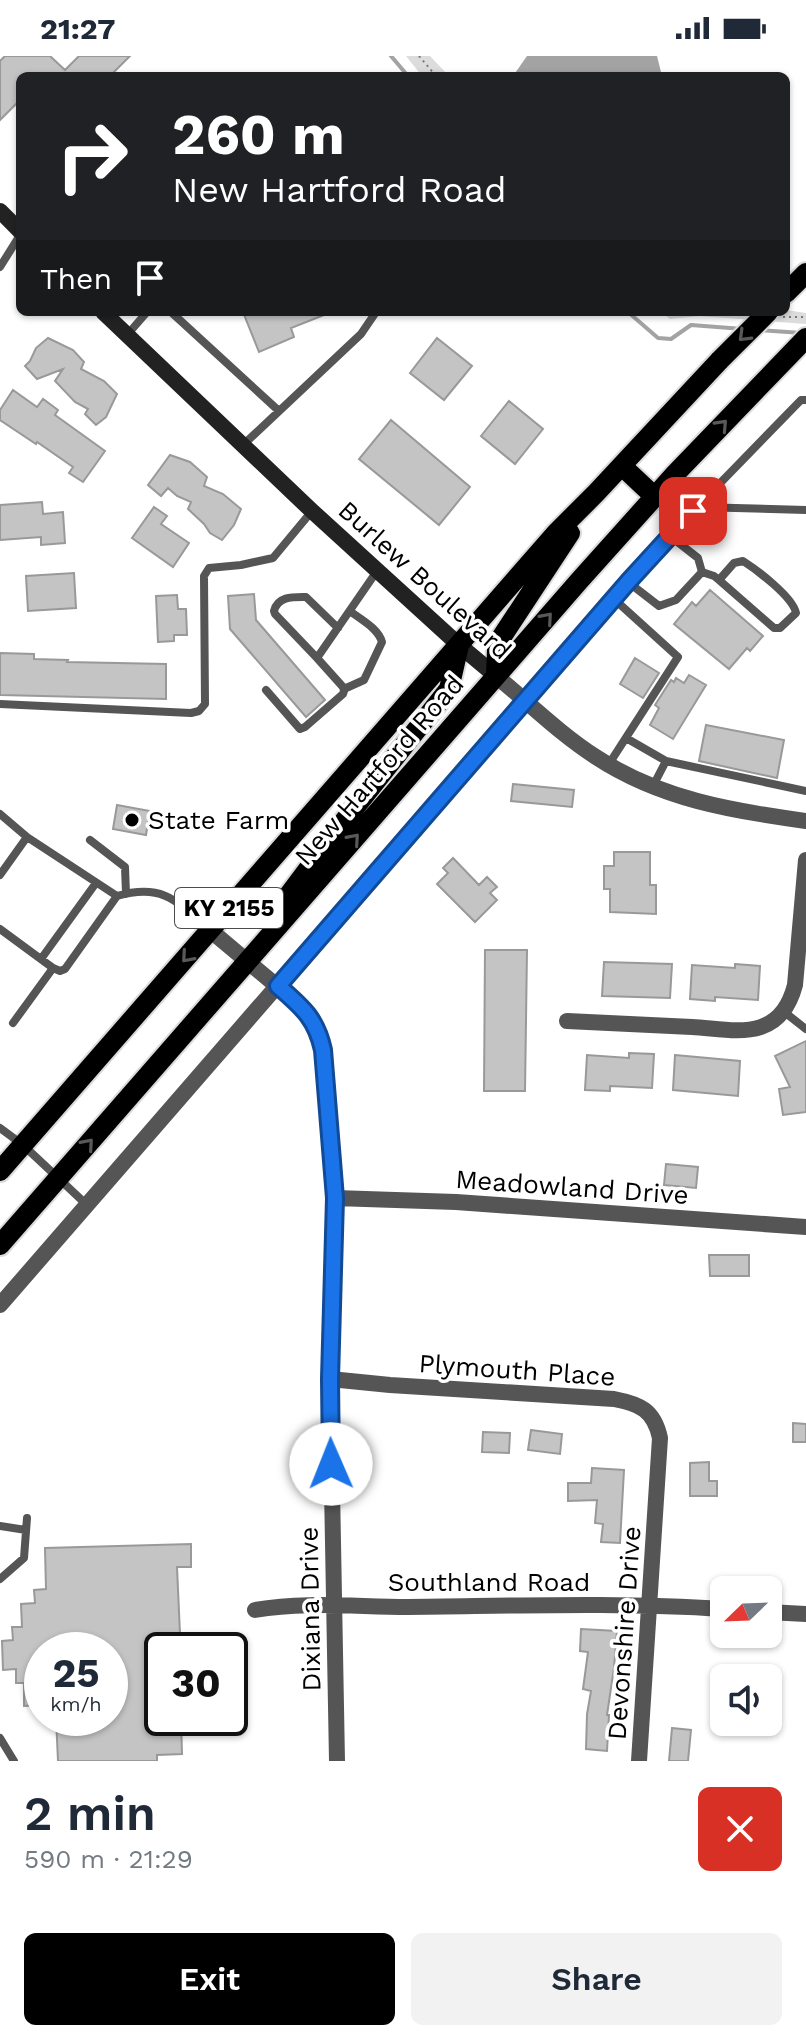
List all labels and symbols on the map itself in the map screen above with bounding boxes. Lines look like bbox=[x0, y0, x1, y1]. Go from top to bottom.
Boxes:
one-way arrow bbox=[739, 327, 753, 341]
one-way arrow bbox=[713, 420, 727, 434]
pin bbox=[659, 477, 727, 545]
street label: Burlew Boulevard bbox=[333, 495, 517, 665]
one-way arrow bbox=[537, 612, 552, 627]
street label: New Hartford Road bbox=[288, 669, 470, 871]
place label: State Farm bbox=[148, 805, 289, 835]
marker: State Farm bbox=[123, 811, 141, 829]
one-way arrow bbox=[344, 834, 359, 848]
road number: KY 2155 bbox=[175, 888, 283, 928]
one-way arrow bbox=[182, 948, 196, 962]
one-way arrow bbox=[78, 1138, 93, 1153]
street label: Meadowland Drive bbox=[454, 1164, 690, 1210]
street label: Plymouth Place bbox=[418, 1348, 616, 1392]
position arrow bbox=[289, 1422, 373, 1506]
street label: Devonshire Drive bbox=[602, 1525, 646, 1741]
street label: Dixiana Drive bbox=[294, 1526, 326, 1692]
street label: Southland Road bbox=[388, 1567, 590, 1597]
north arrow bbox=[710, 1576, 782, 1648]
speed limit sign: 30 bbox=[144, 1632, 248, 1736]

